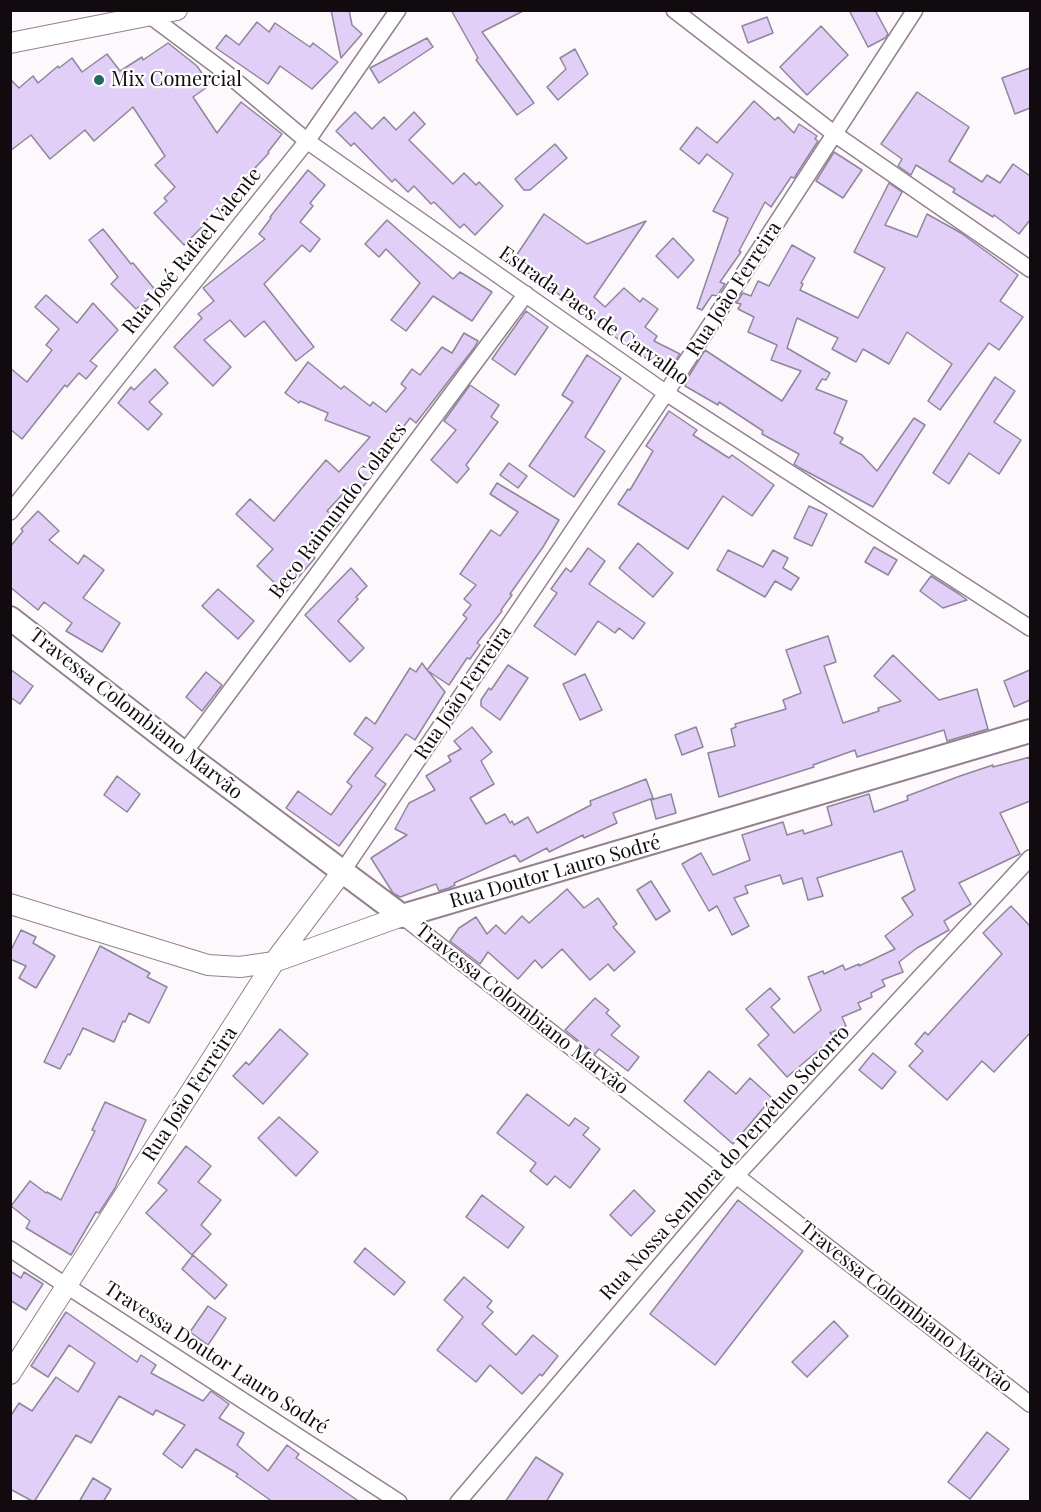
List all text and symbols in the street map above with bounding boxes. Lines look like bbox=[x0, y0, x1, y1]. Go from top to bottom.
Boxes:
place label: Mix Comercial bbox=[111, 68, 242, 92]
marker: Mix Comercial bbox=[92, 73, 106, 87]
street label: Rua José Rafael Valente bbox=[117, 163, 267, 339]
street label: Rua João Ferreira bbox=[682, 217, 786, 361]
street label: Estrada Paes de Carvalho bbox=[494, 241, 694, 391]
street label: Beco Raimundo Colares bbox=[264, 418, 412, 604]
street label: Rua João Ferreira bbox=[409, 622, 517, 764]
street label: Travessa Colombiano Marvão bbox=[25, 623, 247, 805]
street label: Rua Doutor Lauro Sodré bbox=[447, 830, 663, 914]
street label: Travessa Colombiano Marvão bbox=[411, 918, 633, 1100]
street label: Rua Nossa Senhora do Perpétuo Socorro bbox=[595, 1021, 855, 1305]
street label: Rua João Ferreira bbox=[138, 1022, 242, 1166]
street label: Travessa Colombiano Marvão bbox=[795, 1216, 1017, 1398]
street label: Travessa Doutor Lauro Sodré bbox=[99, 1276, 333, 1440]

